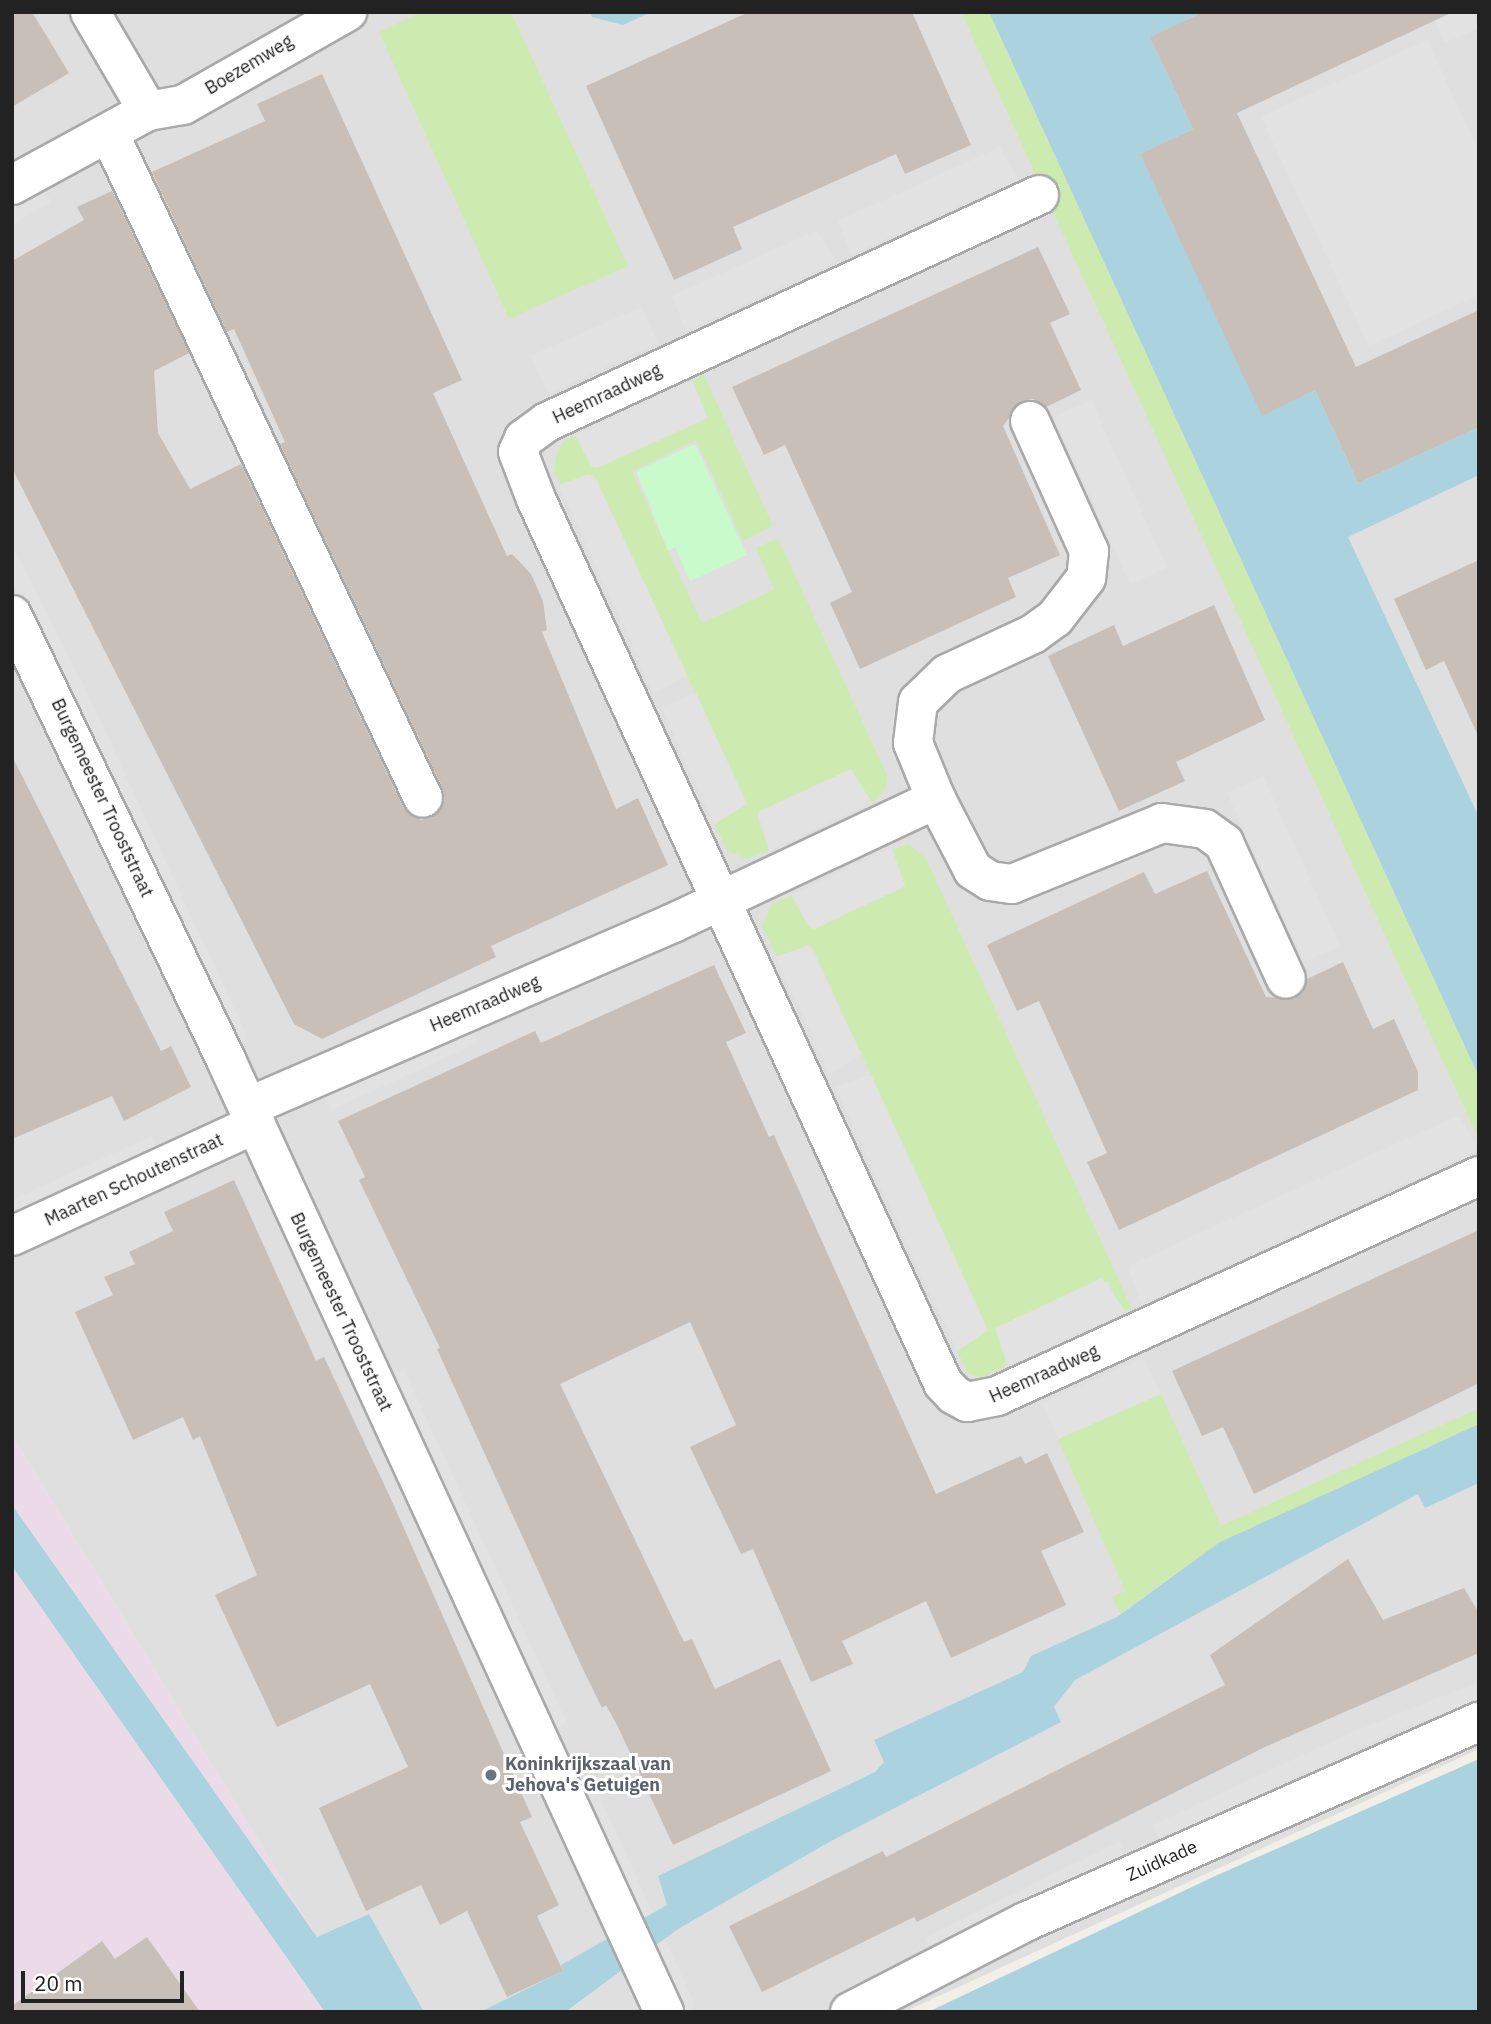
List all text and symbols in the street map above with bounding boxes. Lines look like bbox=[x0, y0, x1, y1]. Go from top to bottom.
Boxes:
street label: Boezemweg bbox=[201, 30, 297, 100]
street label: Heemraadweg bbox=[549, 359, 665, 429]
street label: Burgemeester Trooststraat bbox=[46, 695, 158, 901]
street label: Heemraadweg bbox=[427, 971, 543, 1037]
street label: Maarten Schoutenstraat bbox=[41, 1129, 227, 1231]
street label: Burgemeester Trooststraat bbox=[285, 1209, 397, 1415]
street label: Heemraadweg bbox=[986, 1340, 1102, 1408]
place label: Koninkrijkszaal van Jehova's Getuigen bbox=[505, 1754, 671, 1796]
marker: Koninkrijkszaal van Jehova's Getuigen bbox=[483, 1767, 499, 1783]
street label: Zuidkade bbox=[1123, 1836, 1201, 1886]
scale bar bbox=[24, 1958, 187, 2002]
text: 20 m bbox=[34, 1969, 83, 1997]

